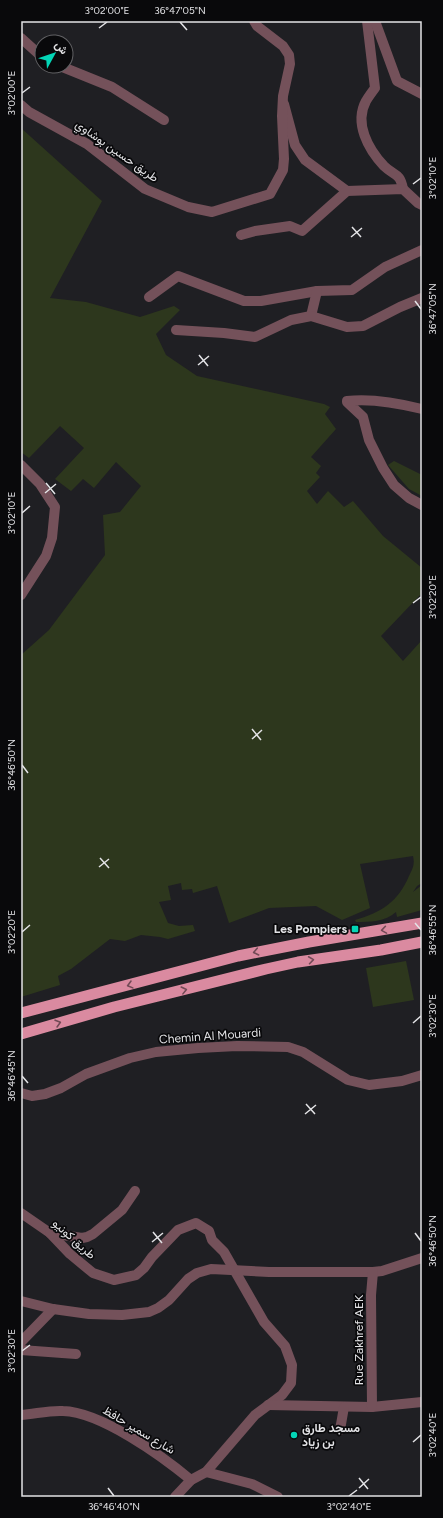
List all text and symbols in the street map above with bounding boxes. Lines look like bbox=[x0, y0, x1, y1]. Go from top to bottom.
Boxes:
text: 3°02'00"E bbox=[84, 4, 130, 17]
text: 36°47'05"N bbox=[154, 4, 206, 17]
north arrow bbox=[34, 34, 74, 74]
text: ش bbox=[52, 39, 71, 57]
text: 3°02'00"E bbox=[5, 70, 18, 116]
street label: طريق حسين بوشاوي bbox=[71, 117, 161, 187]
text: 3°02'10"E bbox=[426, 157, 439, 199]
text: 36°47'05"N bbox=[426, 283, 439, 335]
text: 3°02'10"E bbox=[5, 492, 18, 534]
text: 3°02'20"E bbox=[426, 575, 439, 619]
text: 36°46'50"N bbox=[5, 739, 18, 791]
text: 36°46'55"N bbox=[426, 904, 439, 956]
text: 3°02'20"E bbox=[5, 910, 18, 954]
place label: Les Pompiers bbox=[274, 922, 347, 936]
marker: Les Pompiers bbox=[350, 924, 360, 934]
one-way arrow bbox=[381, 925, 387, 934]
one-way arrow bbox=[252, 948, 259, 956]
one-way arrow bbox=[308, 956, 314, 965]
one-way arrow bbox=[126, 980, 133, 988]
one-way arrow bbox=[181, 986, 187, 994]
text: 3°02'30"E bbox=[426, 994, 439, 1038]
one-way arrow bbox=[55, 1019, 62, 1028]
street label: Chemin Al Mouardi bbox=[159, 1025, 261, 1047]
text: 36°46'45"N bbox=[5, 1050, 18, 1102]
text: 36°46'50"N bbox=[426, 1215, 439, 1267]
street label: طريق كونيو bbox=[49, 1216, 98, 1263]
street label: Rue Zakhref AEK bbox=[352, 1294, 366, 1385]
text: 3°02'30"E bbox=[5, 1329, 18, 1373]
street label: شارع سمير حافظ bbox=[99, 1403, 178, 1459]
text: 3°02'40"E bbox=[426, 1412, 439, 1457]
place label: مسجد طارق بن زياد bbox=[302, 1421, 360, 1450]
marker: مسجد طارق بن زياد bbox=[289, 1430, 299, 1440]
text: 36°46'40"N bbox=[88, 1500, 140, 1513]
text: 3°02'40"E bbox=[327, 1500, 372, 1513]

